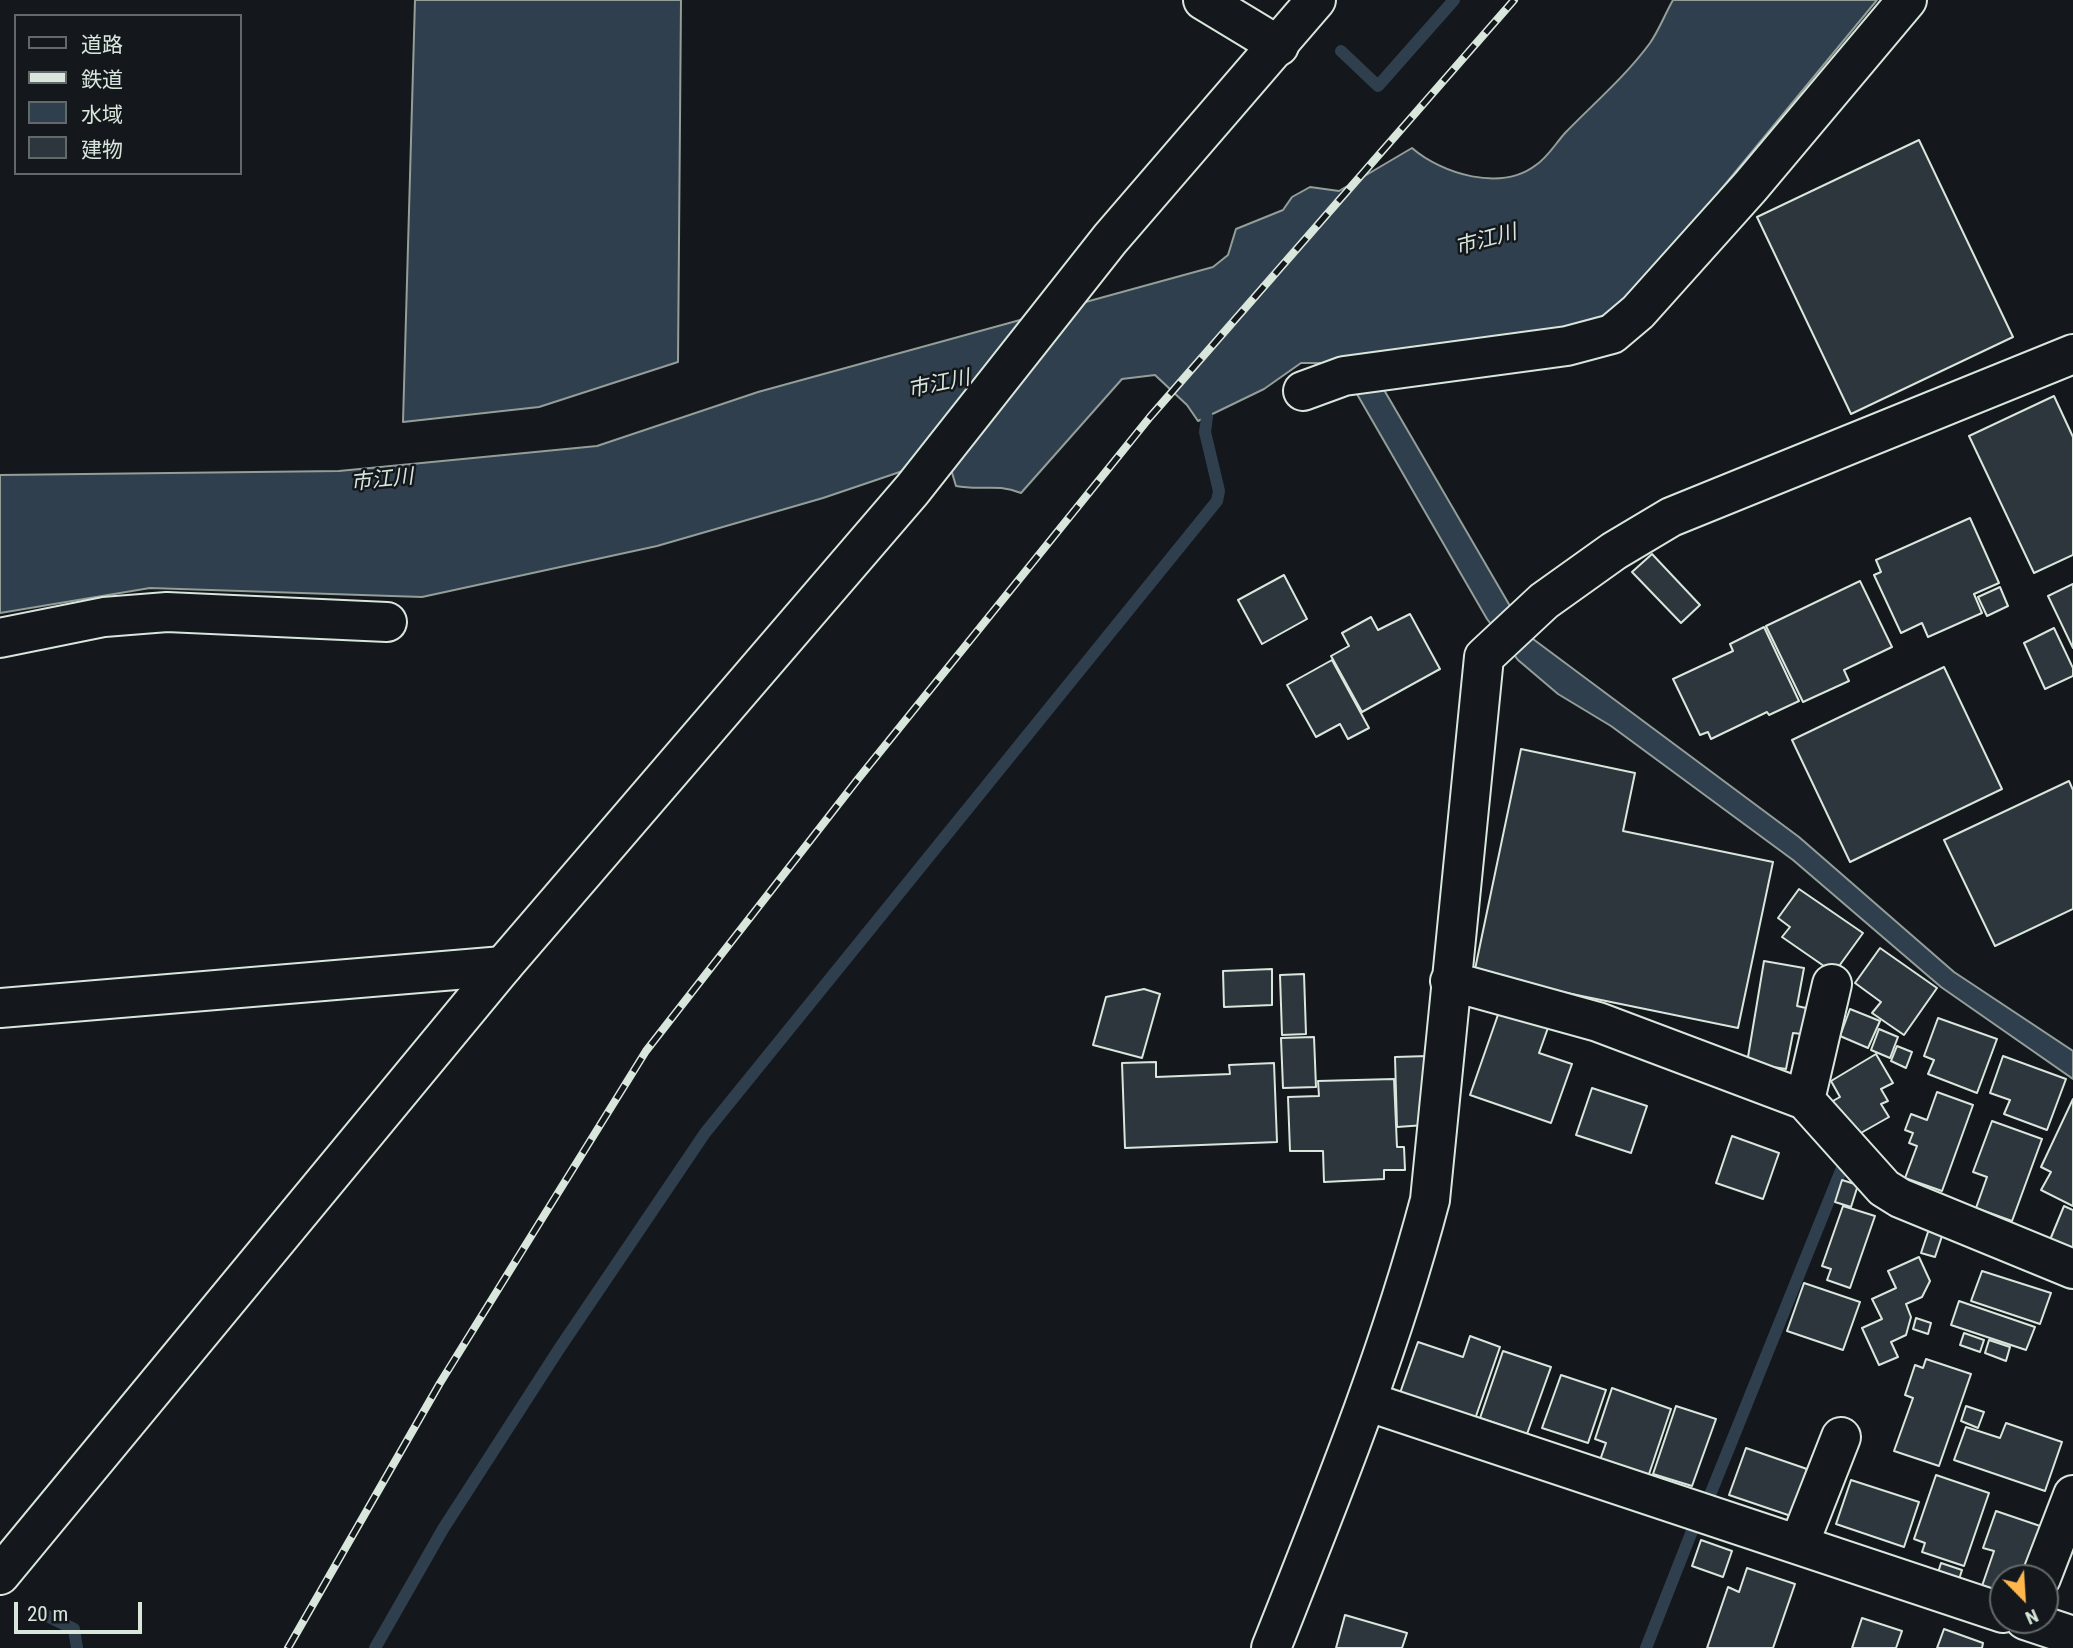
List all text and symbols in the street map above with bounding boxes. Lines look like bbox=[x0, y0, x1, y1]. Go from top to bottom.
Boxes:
legend bbox=[14, 14, 242, 175]
text: 道路 bbox=[81, 33, 123, 57]
text: 鉄道 bbox=[81, 68, 123, 92]
text: 水域 bbox=[81, 103, 123, 127]
text: 建物 bbox=[81, 138, 123, 162]
water label: 市江川 bbox=[1452, 221, 1520, 261]
water label: 市江川 bbox=[906, 366, 972, 404]
water label: 市江川 bbox=[349, 465, 415, 497]
north arrow bbox=[1989, 1564, 2059, 1634]
scale bar bbox=[18, 1588, 145, 1632]
text: 20 m bbox=[27, 1602, 68, 1626]
text: N bbox=[2022, 1604, 2042, 1630]

